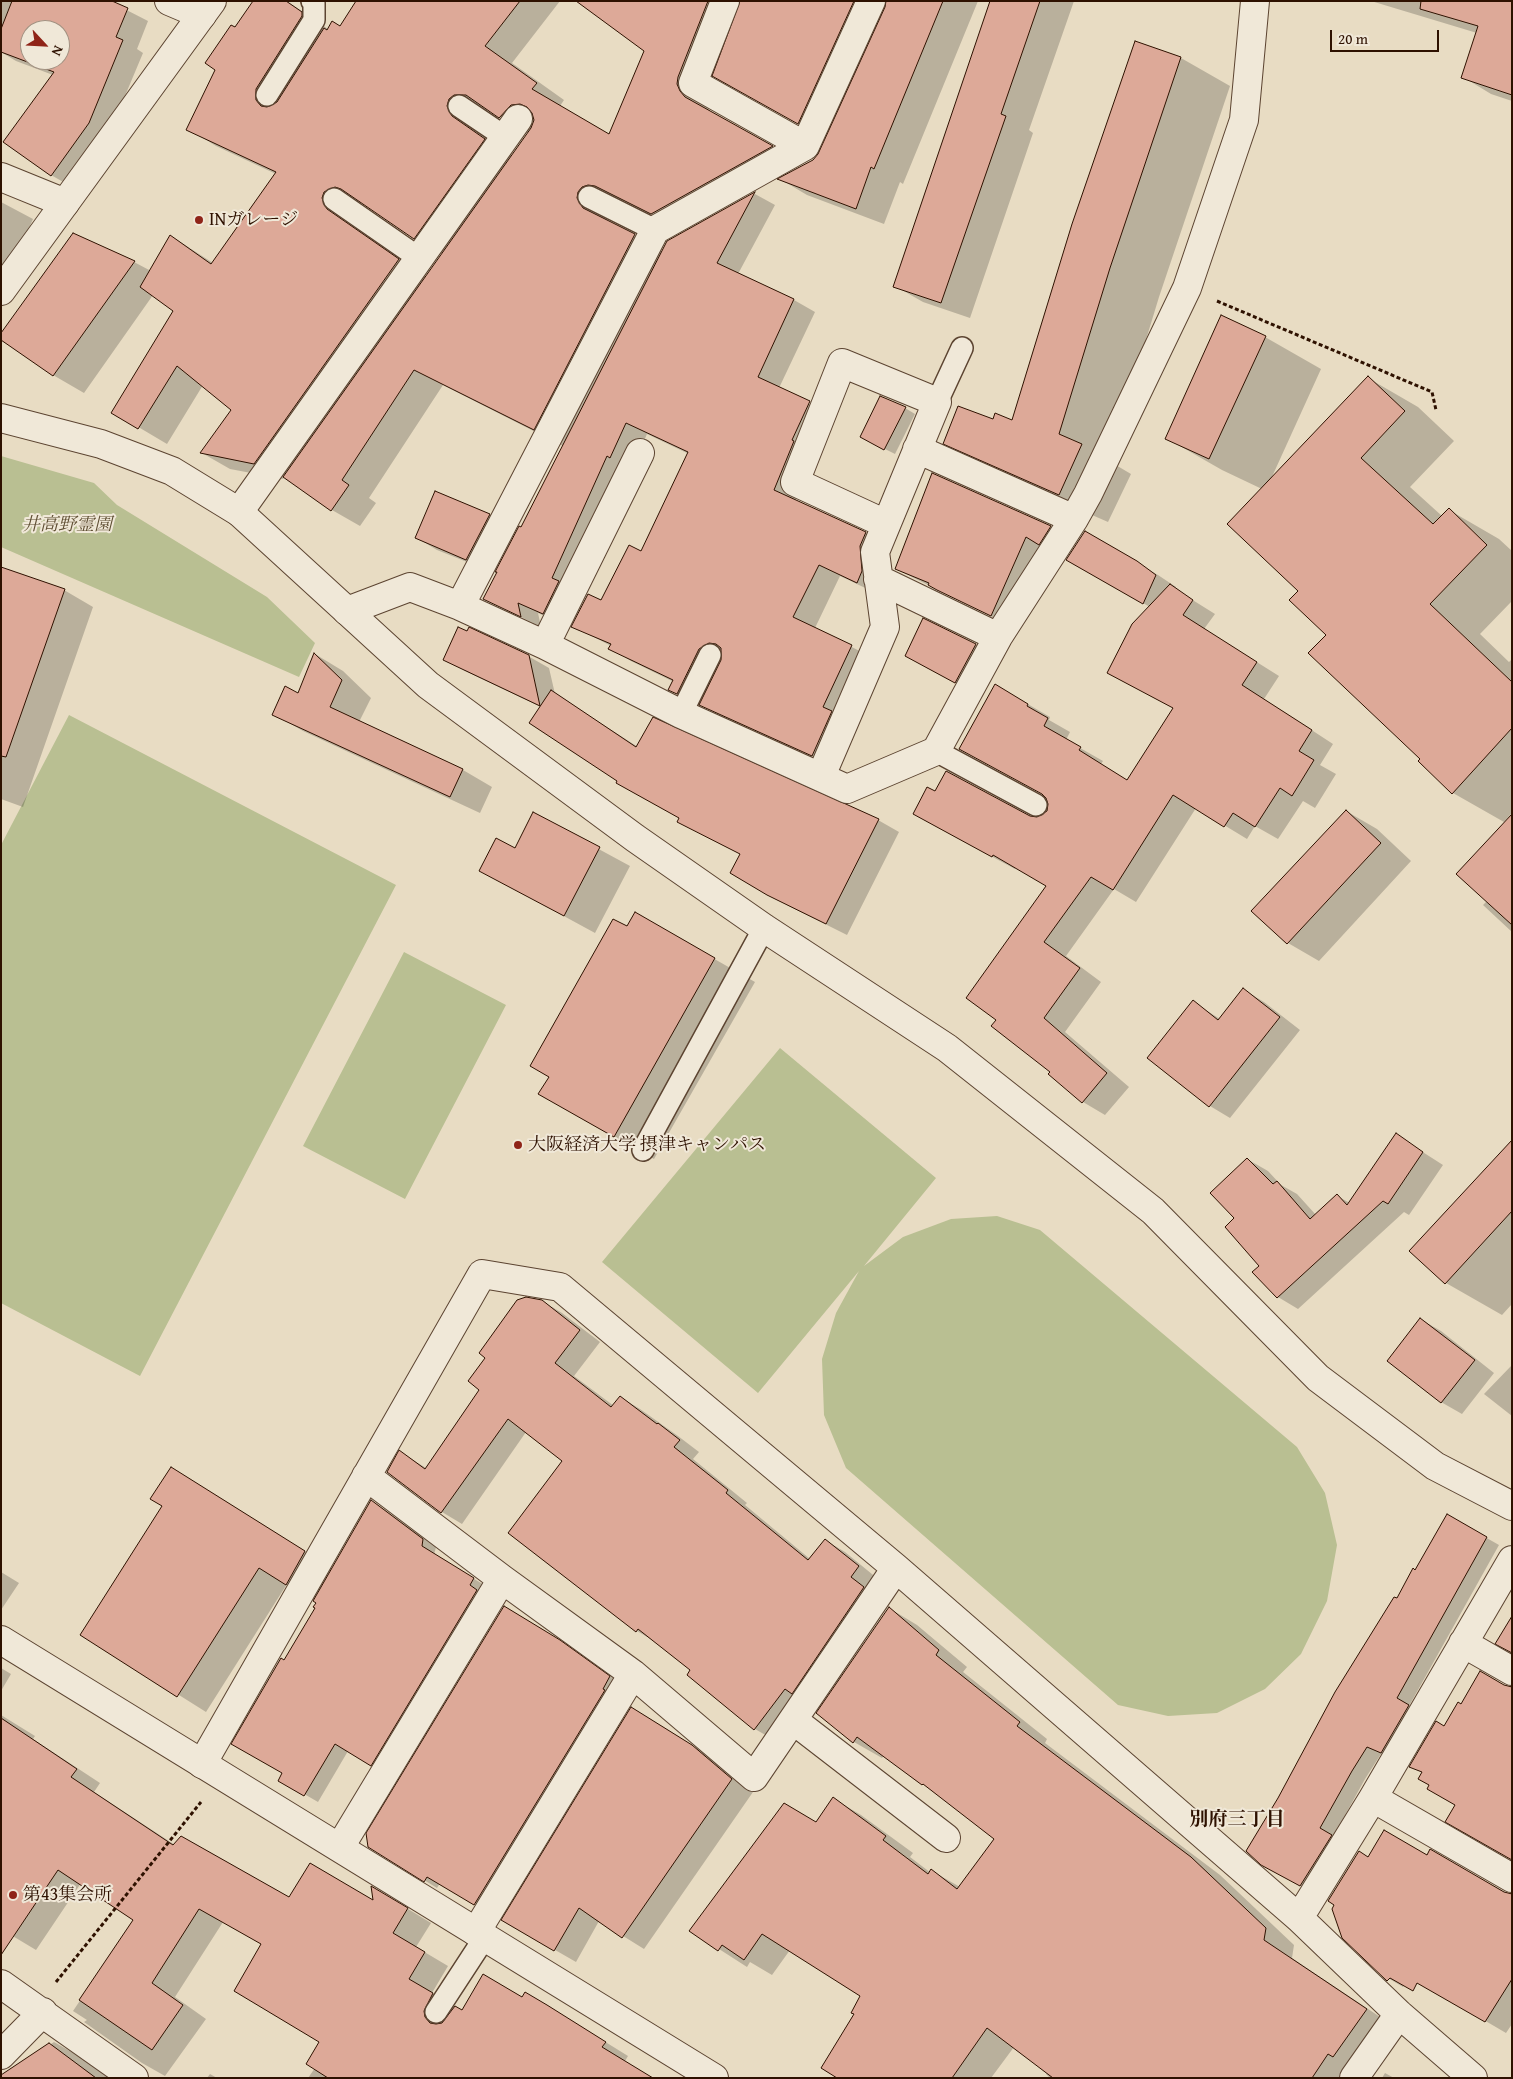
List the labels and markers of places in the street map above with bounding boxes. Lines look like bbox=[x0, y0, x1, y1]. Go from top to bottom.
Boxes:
place label: INガレージ bbox=[209, 209, 298, 231]
marker: INガレージ bbox=[193, 214, 205, 226]
place label: 大阪経済大学 摂津キャンパス bbox=[528, 1134, 766, 1156]
marker: 大阪経済大学 摂津キャンパス bbox=[512, 1139, 524, 1151]
place label: 第43集会所 bbox=[23, 1884, 112, 1906]
marker: 第43集会所 bbox=[7, 1889, 19, 1901]

